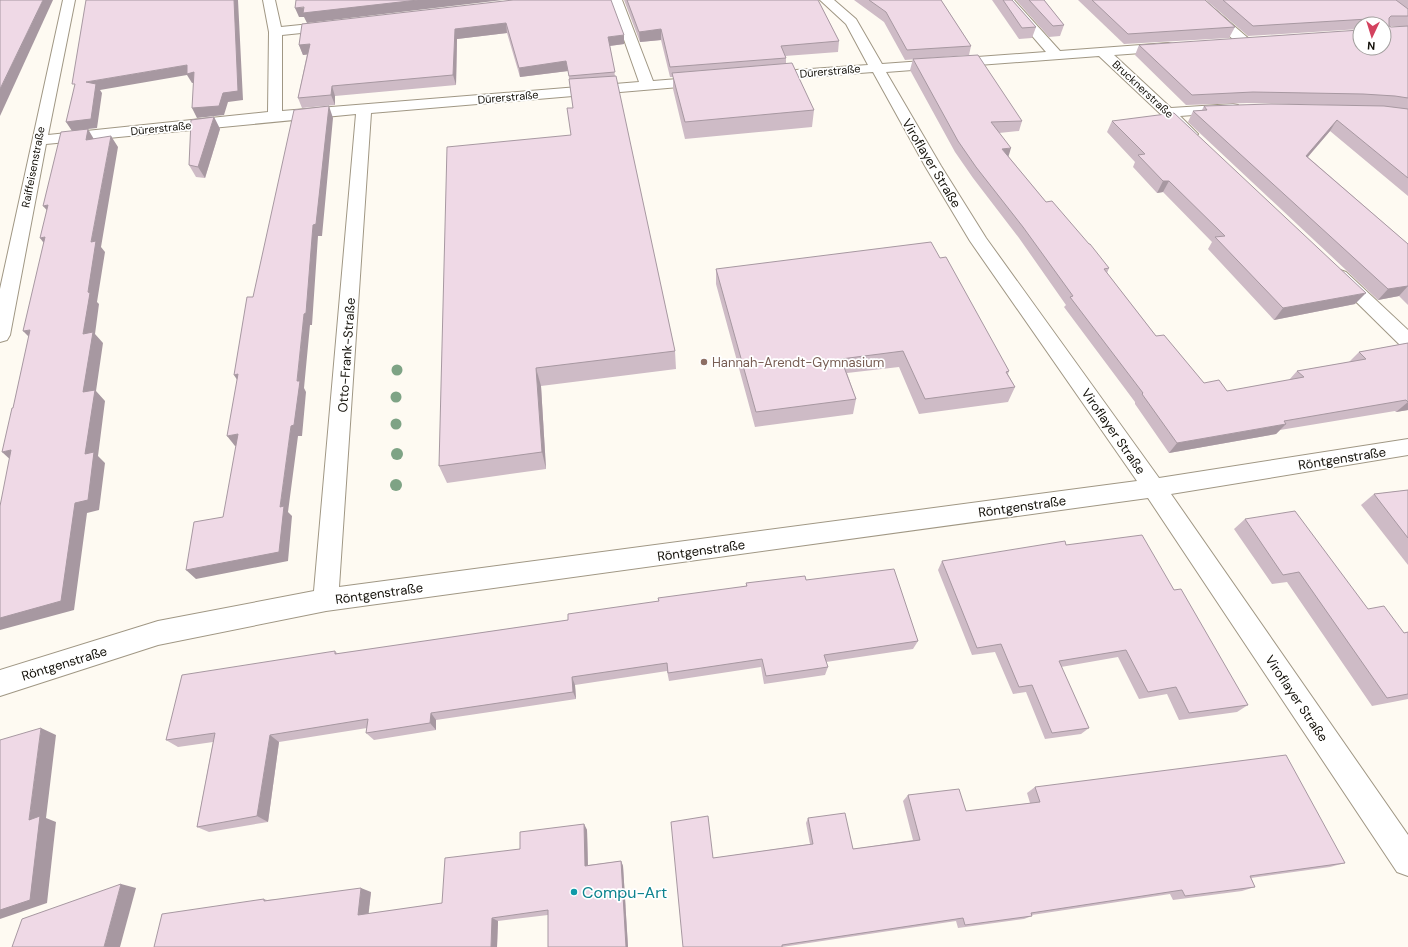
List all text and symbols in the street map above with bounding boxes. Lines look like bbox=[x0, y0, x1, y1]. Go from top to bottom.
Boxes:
north arrow bbox=[1352, 16, 1392, 56]
text: N bbox=[1367, 39, 1376, 53]
street label: Brucknerstraße bbox=[1110, 57, 1176, 121]
street label: Dürerstraße bbox=[799, 61, 861, 81]
street label: Dürerstraße bbox=[477, 87, 539, 107]
street label: Viroflayer Straße bbox=[898, 116, 965, 211]
street label: Dürerstraße bbox=[130, 118, 192, 138]
street label: Raiffeisenstraße bbox=[18, 125, 48, 209]
street label: Otto-Frank-Straße bbox=[334, 297, 359, 413]
place label: Hannah-Arendt-Gymnasium bbox=[712, 354, 884, 371]
marker: Hannah-Arendt-Gymnasium bbox=[699, 357, 709, 367]
street label: Viroflayer Straße bbox=[1078, 385, 1149, 477]
street label: Röntgenstraße bbox=[1297, 443, 1387, 474]
street label: Röntgenstraße bbox=[977, 492, 1067, 521]
street label: Röntgenstraße bbox=[656, 536, 746, 565]
street label: Röntgenstraße bbox=[334, 579, 424, 608]
street label: Röntgenstraße bbox=[19, 642, 109, 685]
street label: Viroflayer Straße bbox=[1261, 652, 1332, 745]
place label: Compu-Art bbox=[582, 882, 667, 903]
marker: Compu-Art bbox=[569, 887, 579, 897]

